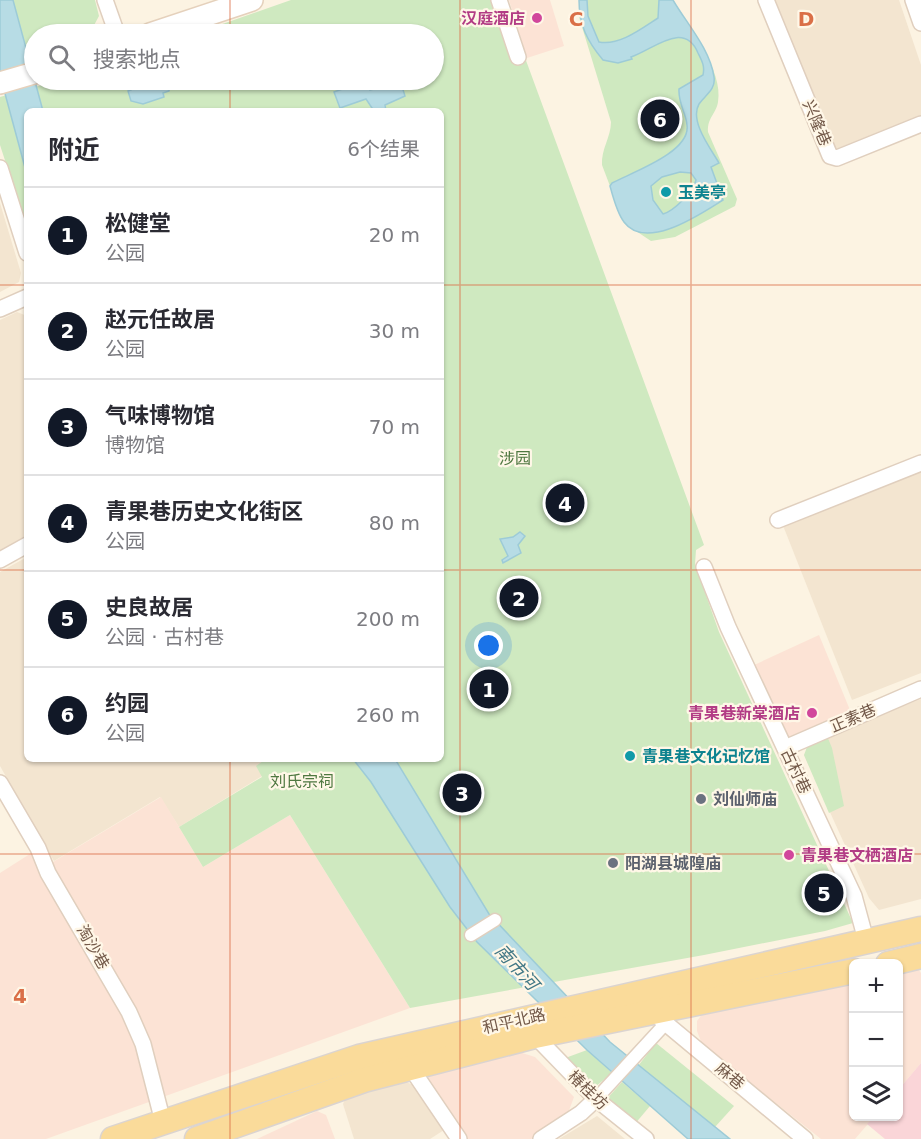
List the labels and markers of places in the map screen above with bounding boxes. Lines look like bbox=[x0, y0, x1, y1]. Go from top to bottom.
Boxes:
place label: 汉庭酒店 bbox=[461, 9, 525, 28]
marker: 汉庭酒店 bbox=[530, 11, 544, 25]
pin: 6 bbox=[640, 96, 680, 142]
place label: 玉美亭 bbox=[678, 183, 726, 202]
marker: 玉美亭 bbox=[659, 185, 673, 199]
pin: 4 bbox=[546, 480, 584, 526]
pin: 2 bbox=[500, 576, 538, 620]
pin: 1 bbox=[470, 666, 508, 712]
place label: 青果巷新棠酒店 bbox=[688, 704, 800, 723]
marker: 青果巷新棠酒店 bbox=[805, 706, 819, 720]
place label: 青果巷文化记忆馆 bbox=[642, 747, 770, 766]
marker: 青果巷文化记忆馆 bbox=[623, 749, 637, 763]
pin: 3 bbox=[442, 770, 482, 816]
place label: 刘仙师庙 bbox=[713, 790, 777, 809]
marker: 刘仙师庙 bbox=[694, 792, 708, 806]
place label: 青果巷文栖酒店 bbox=[801, 846, 913, 865]
marker: 青果巷文栖酒店 bbox=[782, 848, 796, 862]
place label: 阳湖县城隍庙 bbox=[625, 854, 721, 873]
marker: 阳湖县城隍庙 bbox=[606, 856, 620, 870]
pin: 5 bbox=[804, 870, 844, 916]

